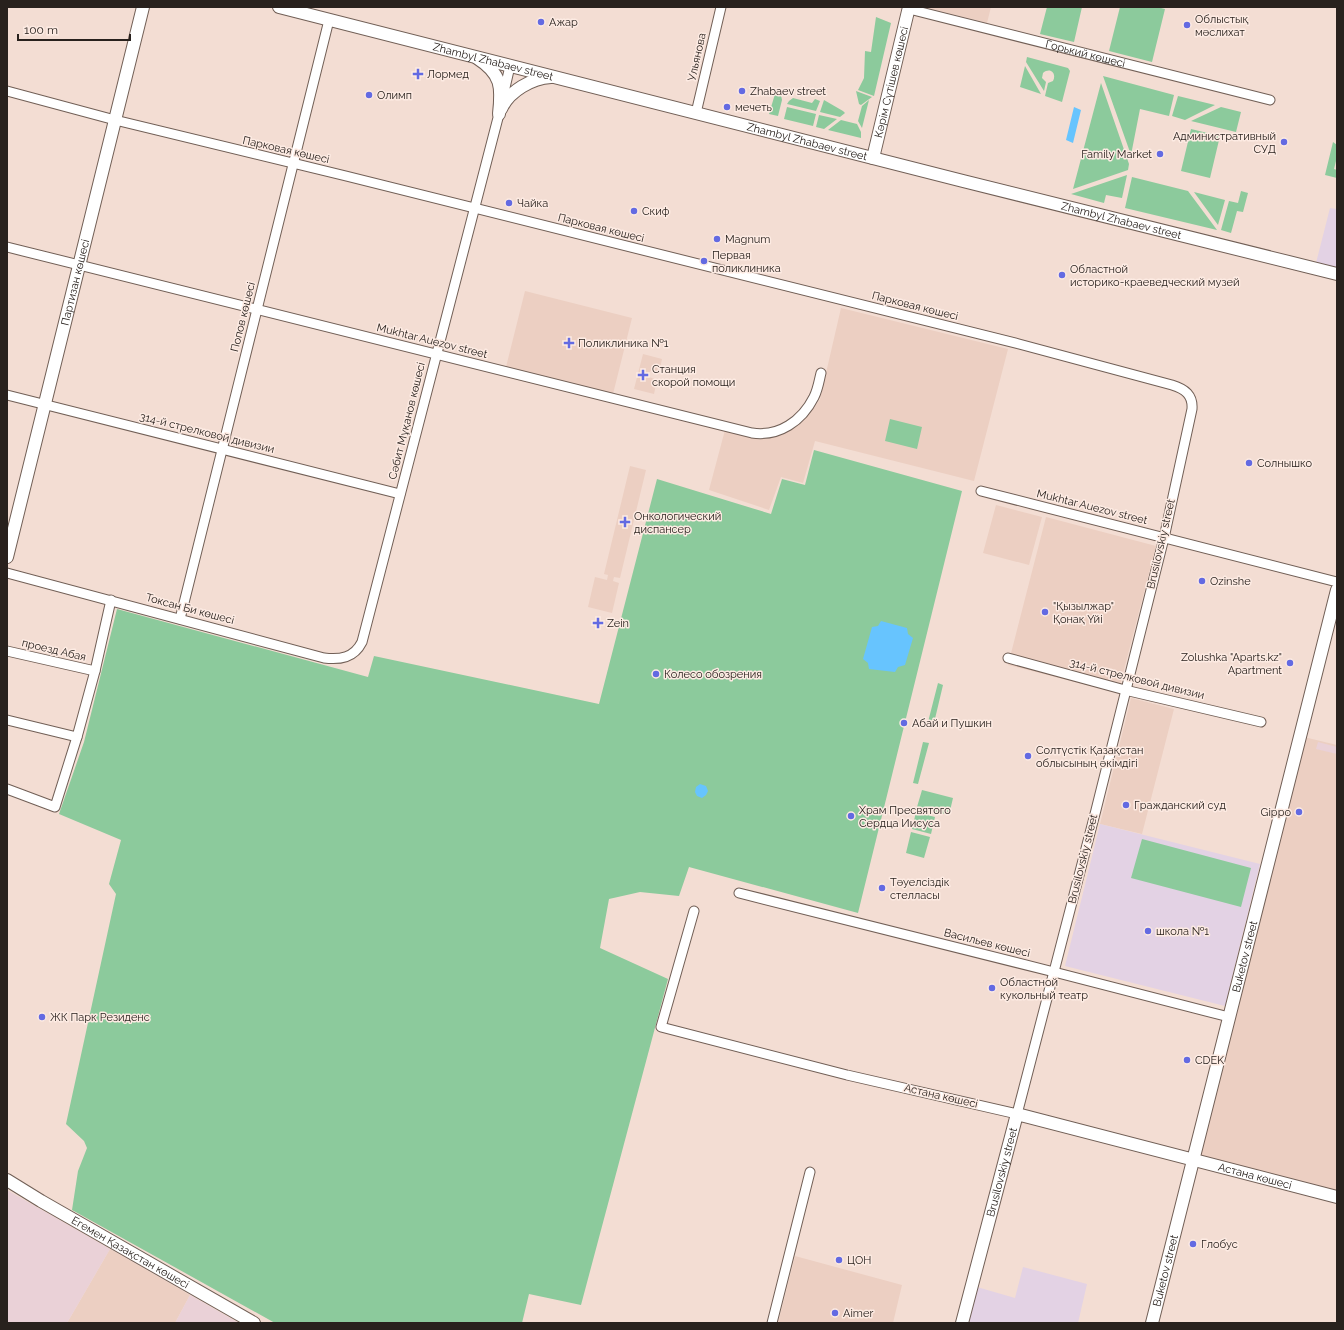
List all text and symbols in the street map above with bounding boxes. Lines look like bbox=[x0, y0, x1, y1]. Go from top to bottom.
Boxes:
place label: Облыстық мәслихат bbox=[1195, 13, 1248, 39]
scale bar bbox=[18, 16, 130, 42]
place label: Ажар bbox=[549, 16, 578, 29]
marker: Ажар bbox=[536, 17, 546, 27]
marker: Облыстық мәслихат bbox=[1182, 20, 1192, 30]
text: 100 m bbox=[24, 23, 58, 37]
street label: Кәрім Сүтішев көшесі bbox=[872, 25, 911, 139]
street label: Ульянова bbox=[685, 32, 709, 82]
street label: Горький көшесі bbox=[1044, 37, 1127, 70]
street label: Zhambyl Zhabaev street bbox=[432, 40, 555, 83]
marker: Лормед bbox=[412, 68, 424, 80]
place label: Лормед bbox=[427, 68, 469, 81]
place label: Zhabaev street bbox=[750, 85, 826, 98]
marker: Zhabaev street bbox=[737, 86, 747, 96]
place label: Олимп bbox=[377, 89, 412, 102]
marker: Олимп bbox=[364, 90, 374, 100]
place label: мечеть bbox=[735, 101, 773, 114]
marker: мечеть bbox=[722, 102, 732, 112]
street label: Zhambyl Zhabaev street bbox=[746, 120, 869, 163]
place label: Административный СУД bbox=[1173, 130, 1276, 156]
street label: Парковая көшесі bbox=[241, 134, 331, 166]
marker: Административный СУД bbox=[1279, 137, 1289, 147]
place label: Family Мarket bbox=[1081, 148, 1152, 161]
marker: Family Мarket bbox=[1155, 149, 1165, 159]
place label: Чайка bbox=[517, 197, 548, 210]
marker: Чайка bbox=[504, 198, 514, 208]
street label: Zhambyl Zhabaev street bbox=[1060, 199, 1183, 242]
place label: Скиф bbox=[642, 205, 670, 218]
marker: Скиф bbox=[629, 206, 639, 216]
street label: Парковая көшесі bbox=[556, 211, 646, 245]
place label: Magnum bbox=[725, 233, 770, 246]
marker: Magnum bbox=[712, 234, 722, 244]
street label: Партизан көшесі bbox=[58, 238, 92, 327]
place label: Первая поликлиника bbox=[712, 249, 781, 275]
marker: Первая поликлиника bbox=[699, 256, 709, 266]
place label: Oбластной историко-краеведческий музей bbox=[1070, 263, 1239, 289]
marker: Oбластной историко-краеведческий музей bbox=[1057, 270, 1067, 280]
street label: Попов көшесі bbox=[228, 281, 258, 353]
street label: Парковая көшесі bbox=[870, 289, 960, 323]
street label: Mukhtar Auezov street bbox=[375, 321, 489, 361]
marker: Поликлиника №1 bbox=[563, 337, 575, 349]
place label: Поликлиника №1 bbox=[578, 337, 669, 350]
street label: Сәбит Мұқанов көшесі bbox=[386, 361, 428, 481]
place label: Станция скорой помощи bbox=[652, 363, 735, 389]
marker: Станция скорой помощи bbox=[637, 369, 649, 381]
street label: 314-й стрелковой дивизии bbox=[138, 410, 276, 456]
place label: Солнышко bbox=[1257, 457, 1312, 470]
marker: Солнышко bbox=[1244, 458, 1254, 468]
street label: Mukhtar Auezov street bbox=[1035, 487, 1149, 527]
street label: Brusilovskiy street bbox=[1144, 498, 1178, 590]
place label: Онкологический диспансер bbox=[634, 510, 721, 536]
marker: Онкологический диспансер bbox=[619, 516, 631, 528]
place label: Ozinshe bbox=[1210, 575, 1251, 588]
marker: Ozinshe bbox=[1197, 576, 1207, 586]
street label: Токсан Би көшесі bbox=[144, 591, 236, 627]
place label: "Қызылжар" Қонақ Үйі bbox=[1053, 600, 1114, 626]
marker: "Қызылжар" Қонақ Үйі bbox=[1040, 607, 1050, 617]
marker: Zein bbox=[592, 617, 604, 629]
place label: Zein bbox=[607, 617, 629, 630]
street label: проезд Абая bbox=[21, 636, 87, 664]
place label: Zolushka "Aparts.kz" Apartment bbox=[1181, 651, 1282, 677]
street label: 314-й стрелковой дивизии bbox=[1068, 656, 1206, 702]
marker: Zolushka "Aparts.kz" Apartment bbox=[1285, 658, 1295, 668]
place label: Колесо обозрения bbox=[664, 668, 762, 681]
marker: Колесо обозрения bbox=[651, 669, 661, 679]
place label: Абай и Пушкин bbox=[912, 717, 992, 730]
marker: Абай и Пушкин bbox=[899, 718, 909, 728]
place label: Солтүстік Қазақстан облысының әкімдігі bbox=[1036, 744, 1143, 770]
marker: Солтүстік Қазақстан облысының әкімдігі bbox=[1023, 751, 1033, 761]
place label: Гражданский суд bbox=[1134, 799, 1226, 812]
marker: Гражданский суд bbox=[1121, 800, 1131, 810]
place label: Храм Пресвятого Сердца Иисуса bbox=[859, 804, 951, 830]
place label: Gippo bbox=[1261, 806, 1291, 819]
marker: Gippo bbox=[1294, 807, 1304, 817]
marker: Храм Пресвятого Сердца Иисуса bbox=[846, 811, 856, 821]
street label: Brusilovskiy street bbox=[1066, 813, 1100, 905]
place label: Тәуелсіздік стелласы bbox=[890, 876, 950, 902]
marker: Тәуелсіздік стелласы bbox=[877, 883, 887, 893]
street label: Buketov street bbox=[1229, 919, 1260, 994]
place label: школа №1 bbox=[1156, 925, 1209, 938]
street label: Васильев көшесі bbox=[943, 926, 1031, 960]
marker: школа №1 bbox=[1143, 926, 1153, 936]
place label: Областной кукольный театр bbox=[1000, 976, 1088, 1002]
marker: Областной кукольный театр bbox=[987, 983, 997, 993]
place label: ЖК Парк Резиденс bbox=[50, 1011, 150, 1024]
marker: ЖК Парк Резиденс bbox=[37, 1012, 47, 1022]
place label: CDEK bbox=[1195, 1054, 1225, 1067]
marker: CDEK bbox=[1182, 1055, 1192, 1065]
street label: Астана көшесі bbox=[903, 1081, 979, 1111]
street label: Brusilovskiy street bbox=[984, 1126, 1020, 1218]
street label: Астана көшесі bbox=[1217, 1160, 1293, 1191]
street label: Егемен Қазақстан көшесі bbox=[69, 1213, 191, 1291]
street label: Buketov street bbox=[1150, 1233, 1181, 1308]
place label: Глобус bbox=[1201, 1238, 1238, 1251]
marker: Глобус bbox=[1188, 1239, 1198, 1249]
place label: ЦОН bbox=[847, 1254, 871, 1267]
marker: ЦОН bbox=[834, 1255, 844, 1265]
place label: Aimer bbox=[843, 1307, 873, 1320]
marker: Aimer bbox=[830, 1308, 840, 1318]

